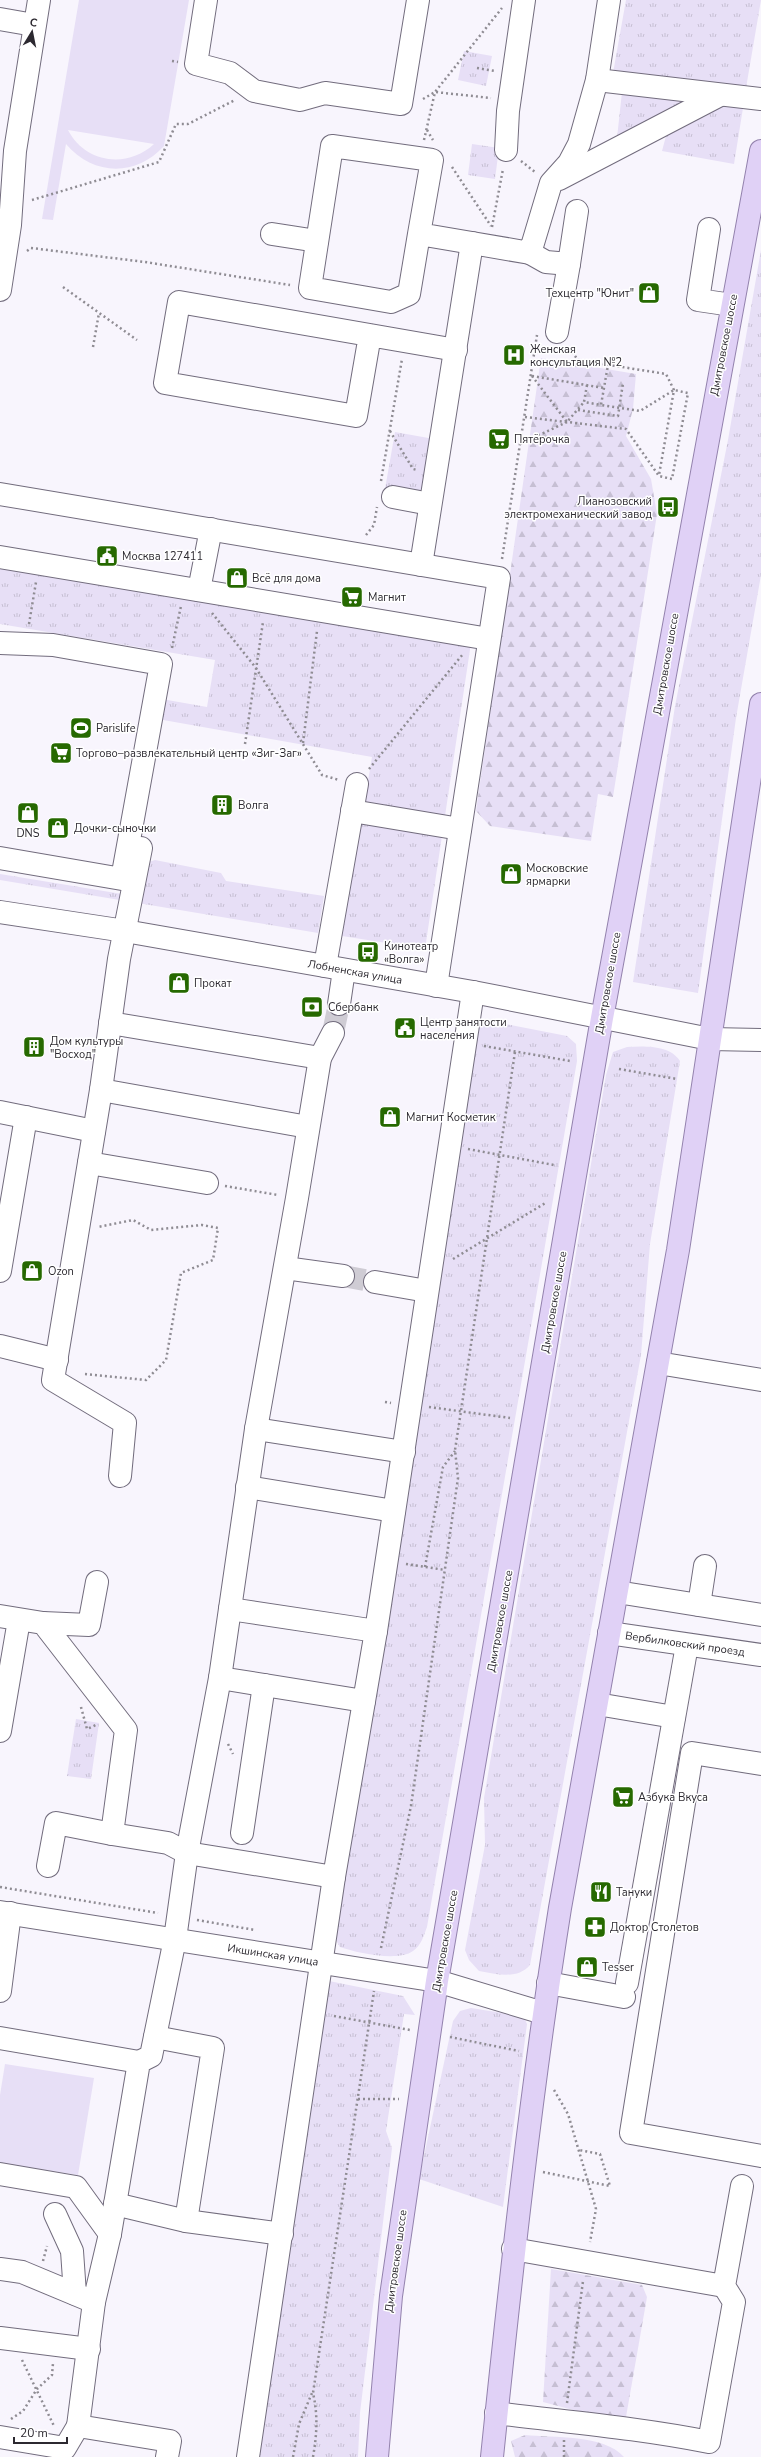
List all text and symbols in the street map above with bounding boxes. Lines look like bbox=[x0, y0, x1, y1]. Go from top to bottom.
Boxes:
north arrow bbox=[12, 12, 52, 52]
text: С bbox=[29, 15, 39, 31]
shop icon: Техцентр "Юнит" bbox=[636, 280, 662, 306]
place label: Техцентр "Юнит" bbox=[546, 286, 634, 301]
street label: Дмитровское шоссе bbox=[707, 293, 741, 397]
hospital icon: Женская консультация №2 bbox=[501, 342, 527, 368]
place label: Женская консультация №2 bbox=[530, 342, 622, 370]
supermarket icon: Пятёрочка bbox=[486, 426, 512, 452]
place label: Пятёрочка bbox=[514, 432, 570, 447]
place label: Лианозовский электромеханический завод bbox=[504, 494, 652, 522]
bus stop icon: Лианозовский электромеханический завод bbox=[655, 494, 681, 520]
public building icon: Москва 127411 bbox=[94, 543, 120, 569]
place label: Москва 127411 bbox=[122, 549, 203, 564]
shop icon: Всё для дома bbox=[224, 565, 250, 591]
place label: Всё для дома bbox=[252, 571, 321, 586]
supermarket icon: Магнит bbox=[339, 584, 365, 610]
place label: Магнит bbox=[368, 590, 406, 605]
street label: Дмитровское шоссе bbox=[650, 612, 682, 716]
sports icon: Parislife bbox=[68, 715, 94, 741]
place label: Parislife bbox=[96, 721, 136, 736]
supermarket icon: Торгово–развлекательный центр «Зиг-Заг» bbox=[48, 740, 74, 766]
place label: Торгово–развлекательный центр «Зиг-Заг» bbox=[76, 746, 302, 761]
building icon: Волга bbox=[209, 792, 235, 818]
place label: Волга bbox=[238, 798, 269, 813]
shop icon: DNS bbox=[15, 800, 41, 826]
shop icon: Дочки-сыночки bbox=[45, 815, 71, 841]
place label: Дочки-сыночки bbox=[74, 821, 156, 836]
place label: DNS bbox=[16, 826, 40, 841]
shop icon: Московские ярмарки bbox=[498, 861, 524, 887]
place label: Московские ярмарки bbox=[526, 861, 588, 889]
street label: Дмитровское шоссе bbox=[592, 931, 624, 1035]
bus stop icon: Кинотеатр «Волга» bbox=[355, 939, 381, 965]
place label: Кинотеатр «Волга» bbox=[384, 939, 438, 967]
street label: Лобненская улица bbox=[307, 956, 404, 988]
shop icon: Прокат bbox=[166, 970, 192, 996]
place label: Прокат bbox=[194, 976, 232, 991]
bank icon: Сбербанк bbox=[299, 994, 325, 1020]
place label: Сбербанк bbox=[328, 1000, 379, 1015]
public building icon: Центр занятости населения bbox=[392, 1015, 418, 1041]
place label: Центр занятости населения bbox=[420, 1015, 507, 1043]
building icon: Дом культуры "Восход" bbox=[21, 1034, 47, 1060]
place label: Дом культуры "Восход" bbox=[50, 1034, 123, 1062]
shop icon: Магнит Косметик bbox=[377, 1104, 403, 1130]
place label: Магнит Косметик bbox=[406, 1110, 496, 1125]
street label: Дмитровское шоссе bbox=[538, 1250, 570, 1354]
shop icon: Ozon bbox=[19, 1258, 45, 1284]
place label: Ozon bbox=[48, 1264, 74, 1279]
street label: Дмитровское шоссе bbox=[484, 1569, 516, 1673]
street label: Вербилковский проезд bbox=[624, 1628, 746, 1660]
supermarket icon: Азбука Вкуса bbox=[610, 1784, 636, 1810]
place label: Азбука Вкуса bbox=[638, 1790, 708, 1805]
restaurant icon: Тануки bbox=[588, 1879, 614, 1905]
place label: Тануки bbox=[616, 1885, 652, 1900]
street label: Дмитровское шоссе bbox=[429, 1889, 461, 1993]
pharmacy icon: Доктор Столетов bbox=[582, 1914, 608, 1940]
place label: Доктор Столетов bbox=[610, 1920, 699, 1935]
street label: Икшинская улица bbox=[226, 1940, 320, 1970]
shop icon: Tesser bbox=[574, 1954, 600, 1980]
place label: Tesser bbox=[602, 1960, 634, 1975]
street label: Дмитровское шоссе bbox=[381, 2209, 411, 2313]
scale bar bbox=[14, 2419, 67, 2445]
text: 20 m bbox=[20, 2425, 48, 2441]

